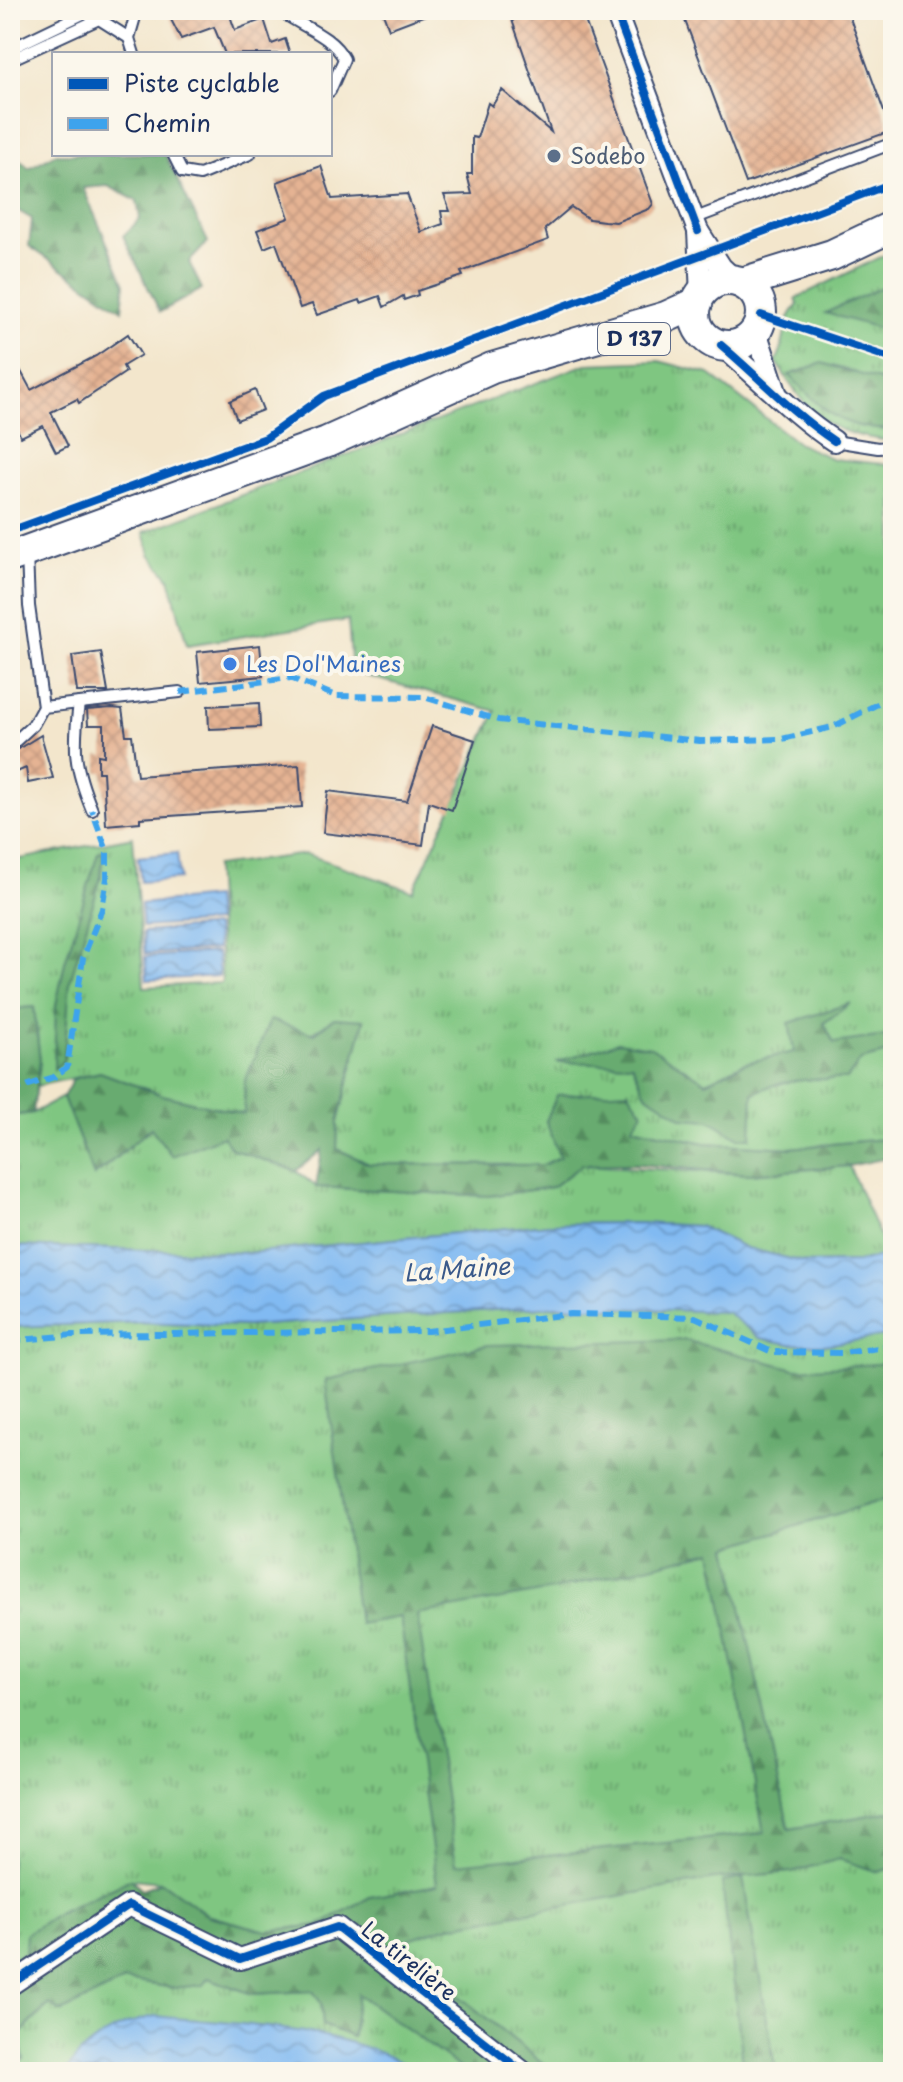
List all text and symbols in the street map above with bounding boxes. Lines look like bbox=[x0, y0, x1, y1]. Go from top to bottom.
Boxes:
legend bbox=[52, 52, 332, 156]
text: Piste cyclable bbox=[124, 64, 280, 100]
text: Chemin bbox=[124, 104, 211, 140]
place label: Sodebo bbox=[570, 138, 645, 171]
marker: Sodebo bbox=[545, 147, 563, 165]
road number: D 137 bbox=[598, 323, 670, 355]
place label: Les Dol'Maines bbox=[246, 646, 401, 679]
marker: Les Dol'Maines bbox=[221, 655, 239, 673]
water label: La Maine bbox=[402, 1246, 512, 1290]
street label: La tirelière bbox=[355, 1912, 465, 2008]

